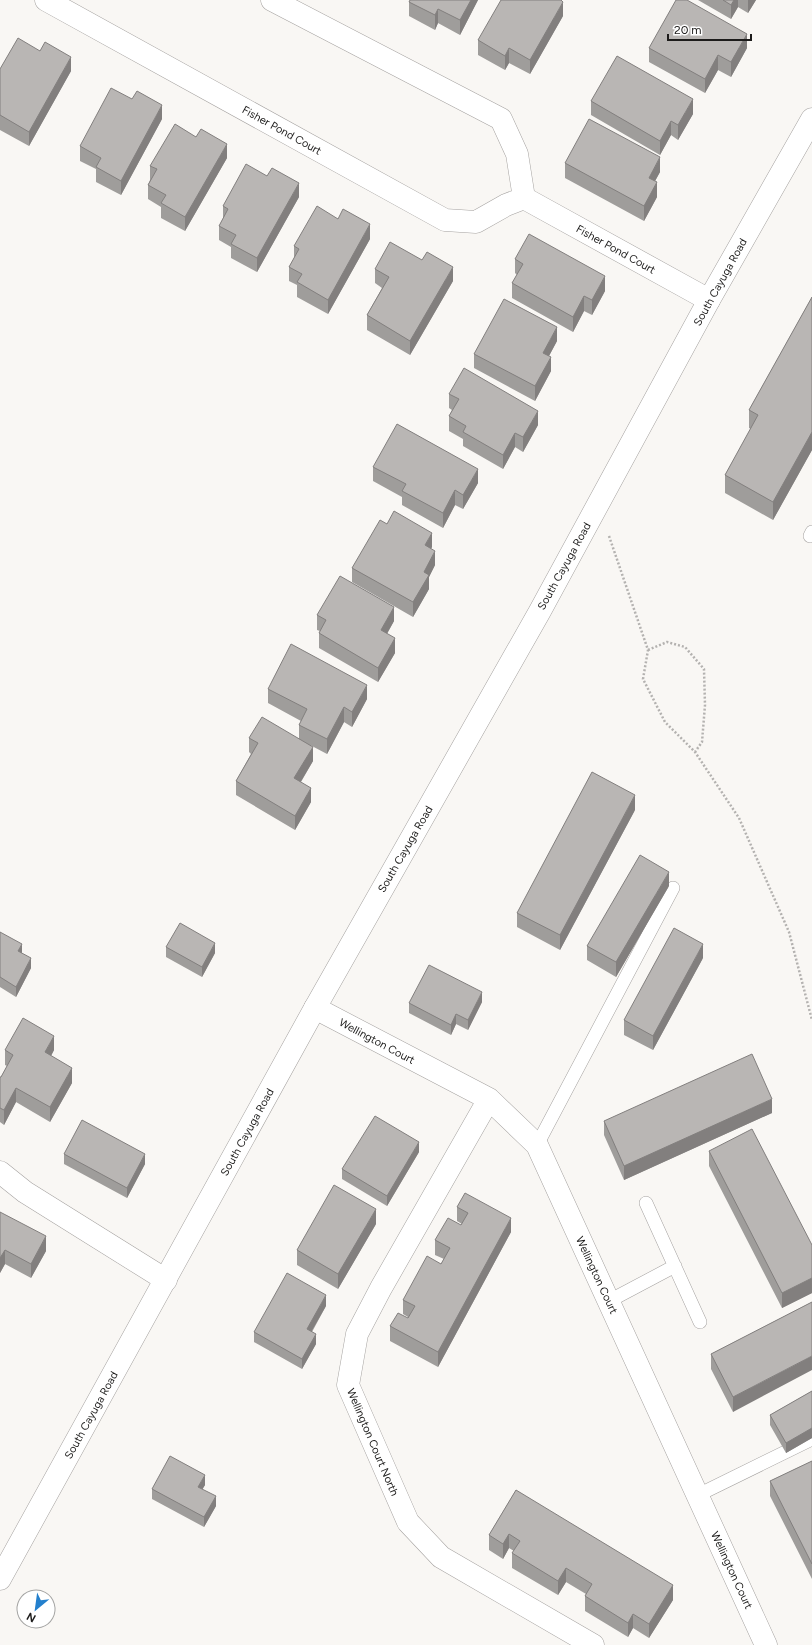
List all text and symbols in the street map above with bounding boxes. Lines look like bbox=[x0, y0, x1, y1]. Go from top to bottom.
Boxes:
scale bar bbox=[668, 16, 751, 42]
text: 20 m bbox=[674, 23, 702, 37]
street label: Fisher Pond Court bbox=[240, 103, 324, 158]
street label: Fisher Pond Court bbox=[574, 222, 658, 277]
street label: South Cayuga Road bbox=[691, 236, 750, 328]
street label: South Cayuga Road bbox=[535, 520, 594, 612]
street label: South Cayuga Road bbox=[375, 804, 436, 895]
street label: Wellington Court bbox=[337, 1016, 417, 1067]
street label: South Cayuga Road bbox=[218, 1086, 277, 1178]
street label: Wellington Court bbox=[573, 1234, 620, 1316]
street label: South Cayuga Road bbox=[62, 1369, 121, 1461]
street label: Wellington Court North bbox=[344, 1387, 401, 1498]
street label: Wellington Court bbox=[708, 1529, 755, 1611]
north arrow bbox=[16, 1589, 56, 1629]
text: N bbox=[25, 1610, 38, 1625]

